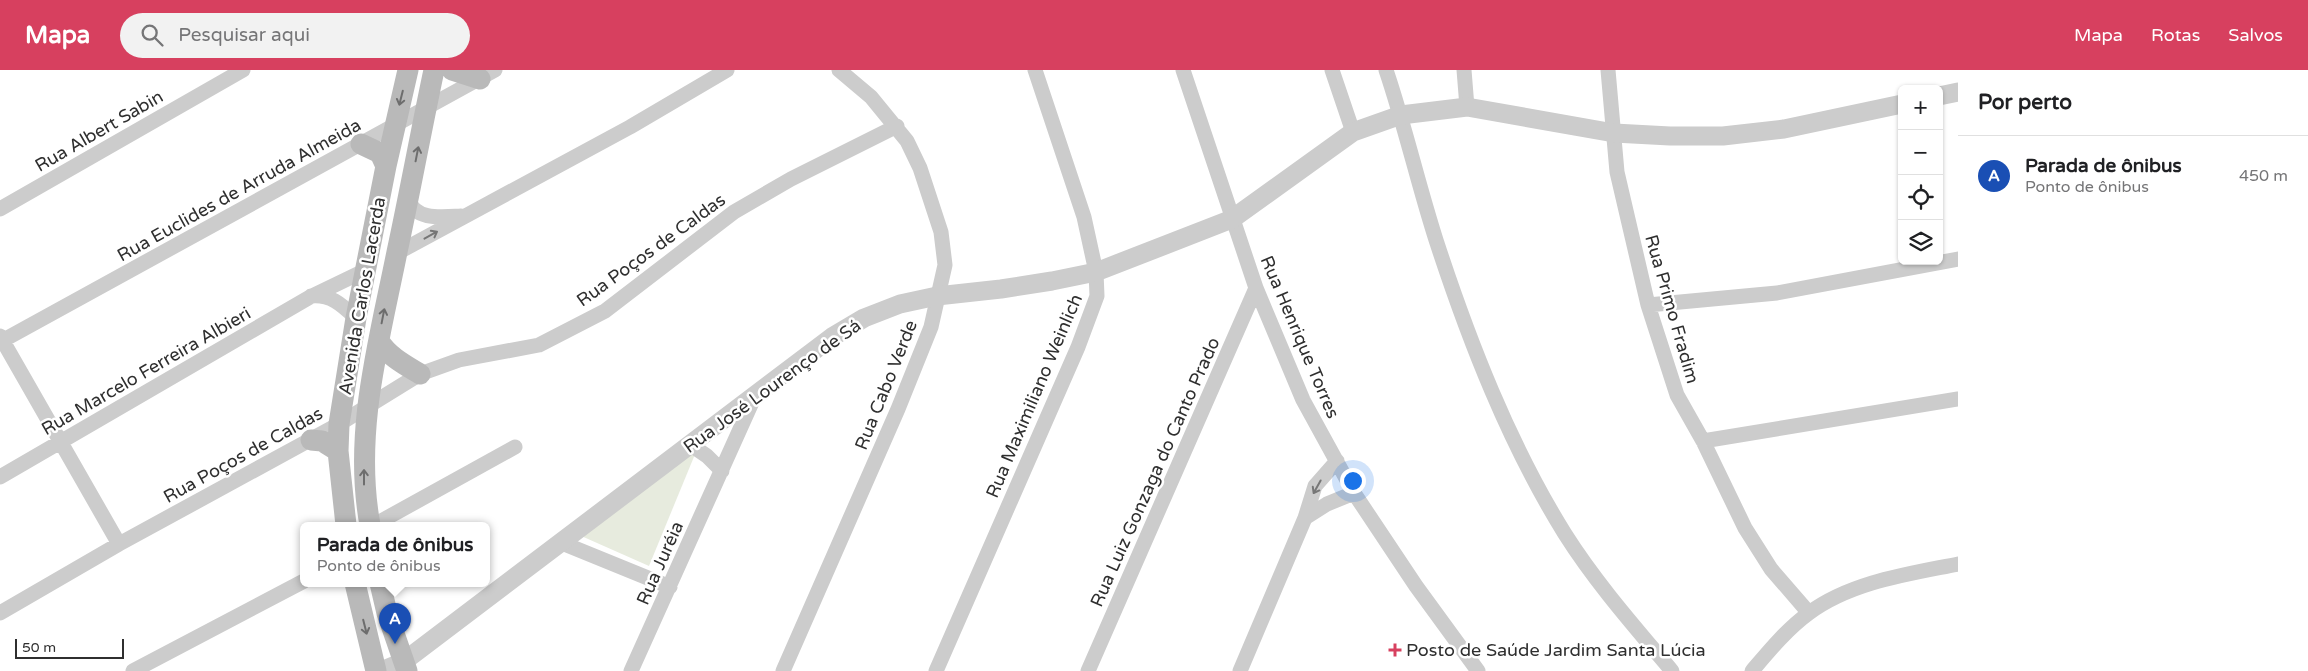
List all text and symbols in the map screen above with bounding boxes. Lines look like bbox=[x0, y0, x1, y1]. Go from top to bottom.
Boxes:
search box bbox=[120, 13, 470, 58]
text: Mapa bbox=[25, 21, 90, 50]
icon: search bbox=[138, 21, 166, 49]
text: Pesquisar aqui bbox=[178, 24, 310, 46]
text: Mapa bbox=[2074, 24, 2123, 46]
text: Rotas bbox=[2151, 24, 2200, 46]
text: Salvos bbox=[2228, 24, 2283, 46]
street label: Rua Albert Sabin bbox=[31, 85, 167, 177]
map controls bbox=[1898, 85, 1943, 265]
button: + bbox=[1898, 85, 1943, 130]
one-way arrow bbox=[396, 89, 405, 105]
text: Por perto bbox=[1978, 90, 2072, 115]
street label: Rua Euclides de Arruda Almeida bbox=[113, 114, 365, 266]
button: − bbox=[1898, 130, 1943, 175]
one-way arrow bbox=[412, 147, 422, 163]
text: Parada de ônibus bbox=[2025, 155, 2182, 177]
text: A bbox=[1988, 166, 2000, 186]
text: 450 m bbox=[2239, 166, 2288, 186]
button: locate bbox=[1898, 175, 1943, 220]
text: Ponto de ônibus bbox=[2025, 177, 2149, 197]
street label: Rua Poços de Caldas bbox=[572, 189, 730, 311]
street label: Avenida Carlos Lacerda bbox=[334, 195, 390, 397]
button: layers bbox=[1898, 220, 1943, 265]
one-way arrow bbox=[424, 229, 438, 239]
street label: Rua Primo Fradim bbox=[1640, 232, 1704, 386]
street label: Rua Henrique Torres bbox=[1256, 252, 1344, 422]
street label: Rua Maximiliano Weinlich bbox=[981, 291, 1087, 501]
street label: Rua Marcelo Ferreira Albieri bbox=[37, 302, 255, 440]
one-way arrow bbox=[379, 309, 389, 325]
street label: Rua José Lourenço de Sá bbox=[679, 314, 865, 458]
street label: Rua Cabo Verde bbox=[850, 317, 922, 453]
street label: Rua Luiz Gonzaga do Canto Prado bbox=[1085, 334, 1225, 610]
street label: Rua Poços de Caldas bbox=[160, 402, 326, 508]
your location bbox=[1340, 468, 1366, 494]
one-way arrow bbox=[359, 469, 369, 486]
one-way arrow bbox=[1311, 479, 1321, 493]
street label: Rua Juréia bbox=[632, 518, 688, 608]
popup bbox=[300, 522, 490, 587]
text: Parada de ônibus bbox=[317, 534, 473, 556]
text: Ponto de ônibus bbox=[317, 556, 441, 576]
pin: A bbox=[379, 603, 411, 644]
one-way arrow bbox=[361, 619, 370, 635]
scale bar bbox=[15, 636, 124, 659]
text: 50 m bbox=[22, 639, 56, 656]
place label: Posto de Saúde Jardim Santa Lúcia bbox=[1406, 639, 1706, 661]
marker: Posto de Saúde Jardim Santa Lúcia bbox=[1388, 643, 1402, 657]

